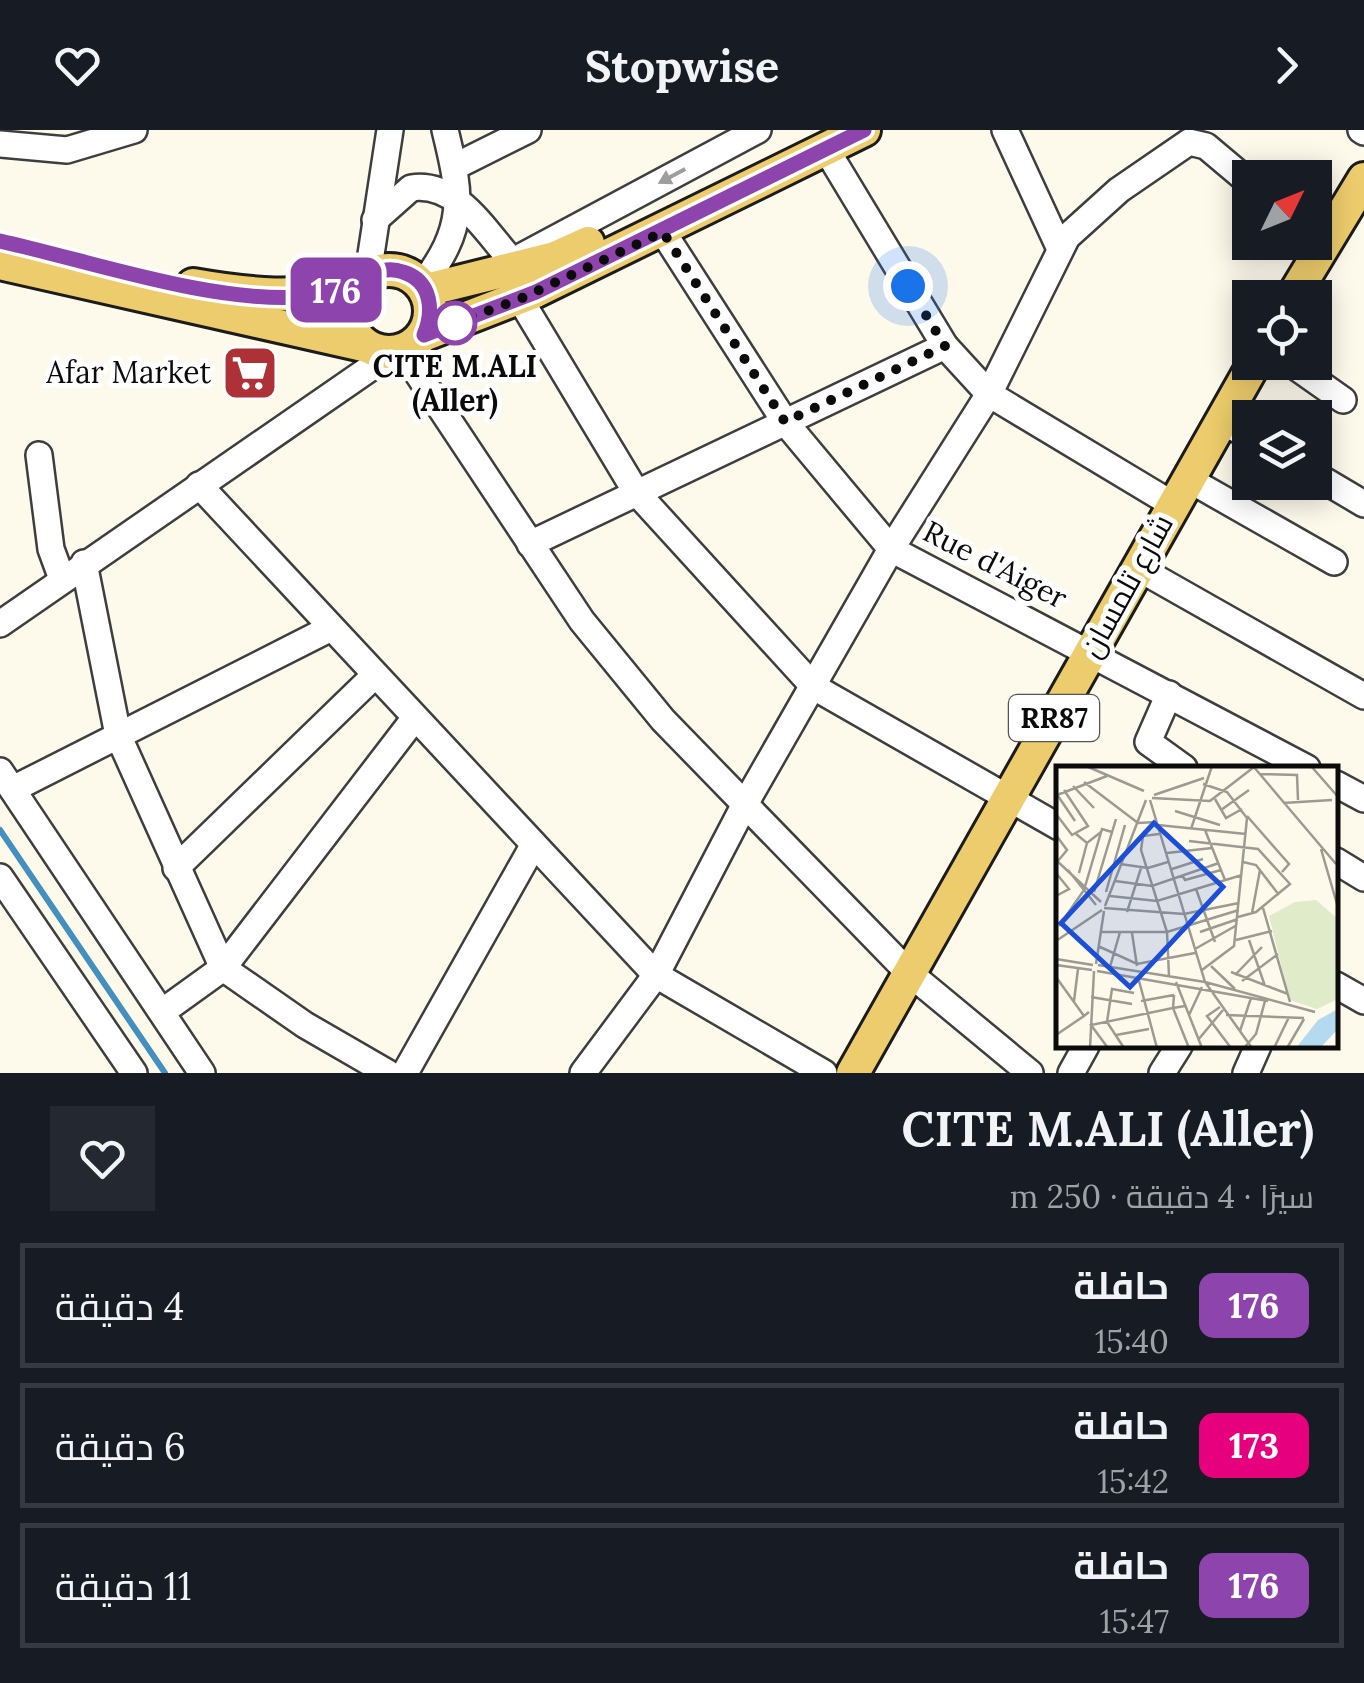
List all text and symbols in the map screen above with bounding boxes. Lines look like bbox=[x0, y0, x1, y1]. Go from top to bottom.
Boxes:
text: Stopwise bbox=[585, 37, 779, 94]
icon: heart bbox=[50, 38, 105, 93]
icon: forward bbox=[1259, 38, 1314, 93]
north arrow bbox=[1232, 160, 1332, 260]
map controls bbox=[1232, 160, 1332, 500]
one-way arrow bbox=[657, 167, 686, 184]
line badge: 176 bbox=[278, 258, 394, 322]
your location bbox=[883, 261, 933, 311]
text: 176 bbox=[311, 268, 361, 313]
button: locate bbox=[1232, 280, 1332, 380]
marker: CITE M.ALI (Aller) bbox=[434, 302, 476, 344]
supermarket icon: Afar Market bbox=[220, 343, 280, 403]
place label: CITE M.ALI (Aller) bbox=[373, 347, 537, 420]
place label: Afar Market bbox=[45, 353, 211, 391]
button: layers bbox=[1232, 400, 1332, 500]
street label: شارع تلمسان bbox=[1071, 507, 1183, 665]
street label: Rue d'Aiger bbox=[917, 512, 1074, 617]
road number: RR87 bbox=[1009, 695, 1099, 741]
inset map bbox=[1056, 766, 1339, 1048]
text: CITE M.ALI (Aller) bbox=[901, 1098, 1314, 1159]
button: heart bbox=[50, 1106, 155, 1211]
text: سيرًا · 4 دقيقة · 250 m bbox=[1010, 1176, 1314, 1217]
text: حافلة bbox=[1073, 1261, 1169, 1309]
text: 4 دقيقة bbox=[55, 1282, 184, 1330]
text: 176 bbox=[1229, 1283, 1279, 1328]
text: 15:40 bbox=[1095, 1321, 1169, 1362]
text: حافلة bbox=[1073, 1401, 1169, 1449]
text: 6 دقيقة bbox=[55, 1422, 186, 1470]
text: 173 bbox=[1229, 1423, 1279, 1468]
text: 15:42 bbox=[1097, 1461, 1169, 1502]
text: حافلة bbox=[1073, 1541, 1169, 1589]
text: 11 دقيقة bbox=[55, 1562, 192, 1610]
text: 176 bbox=[1229, 1563, 1279, 1608]
text: 15:47 bbox=[1100, 1601, 1169, 1642]

